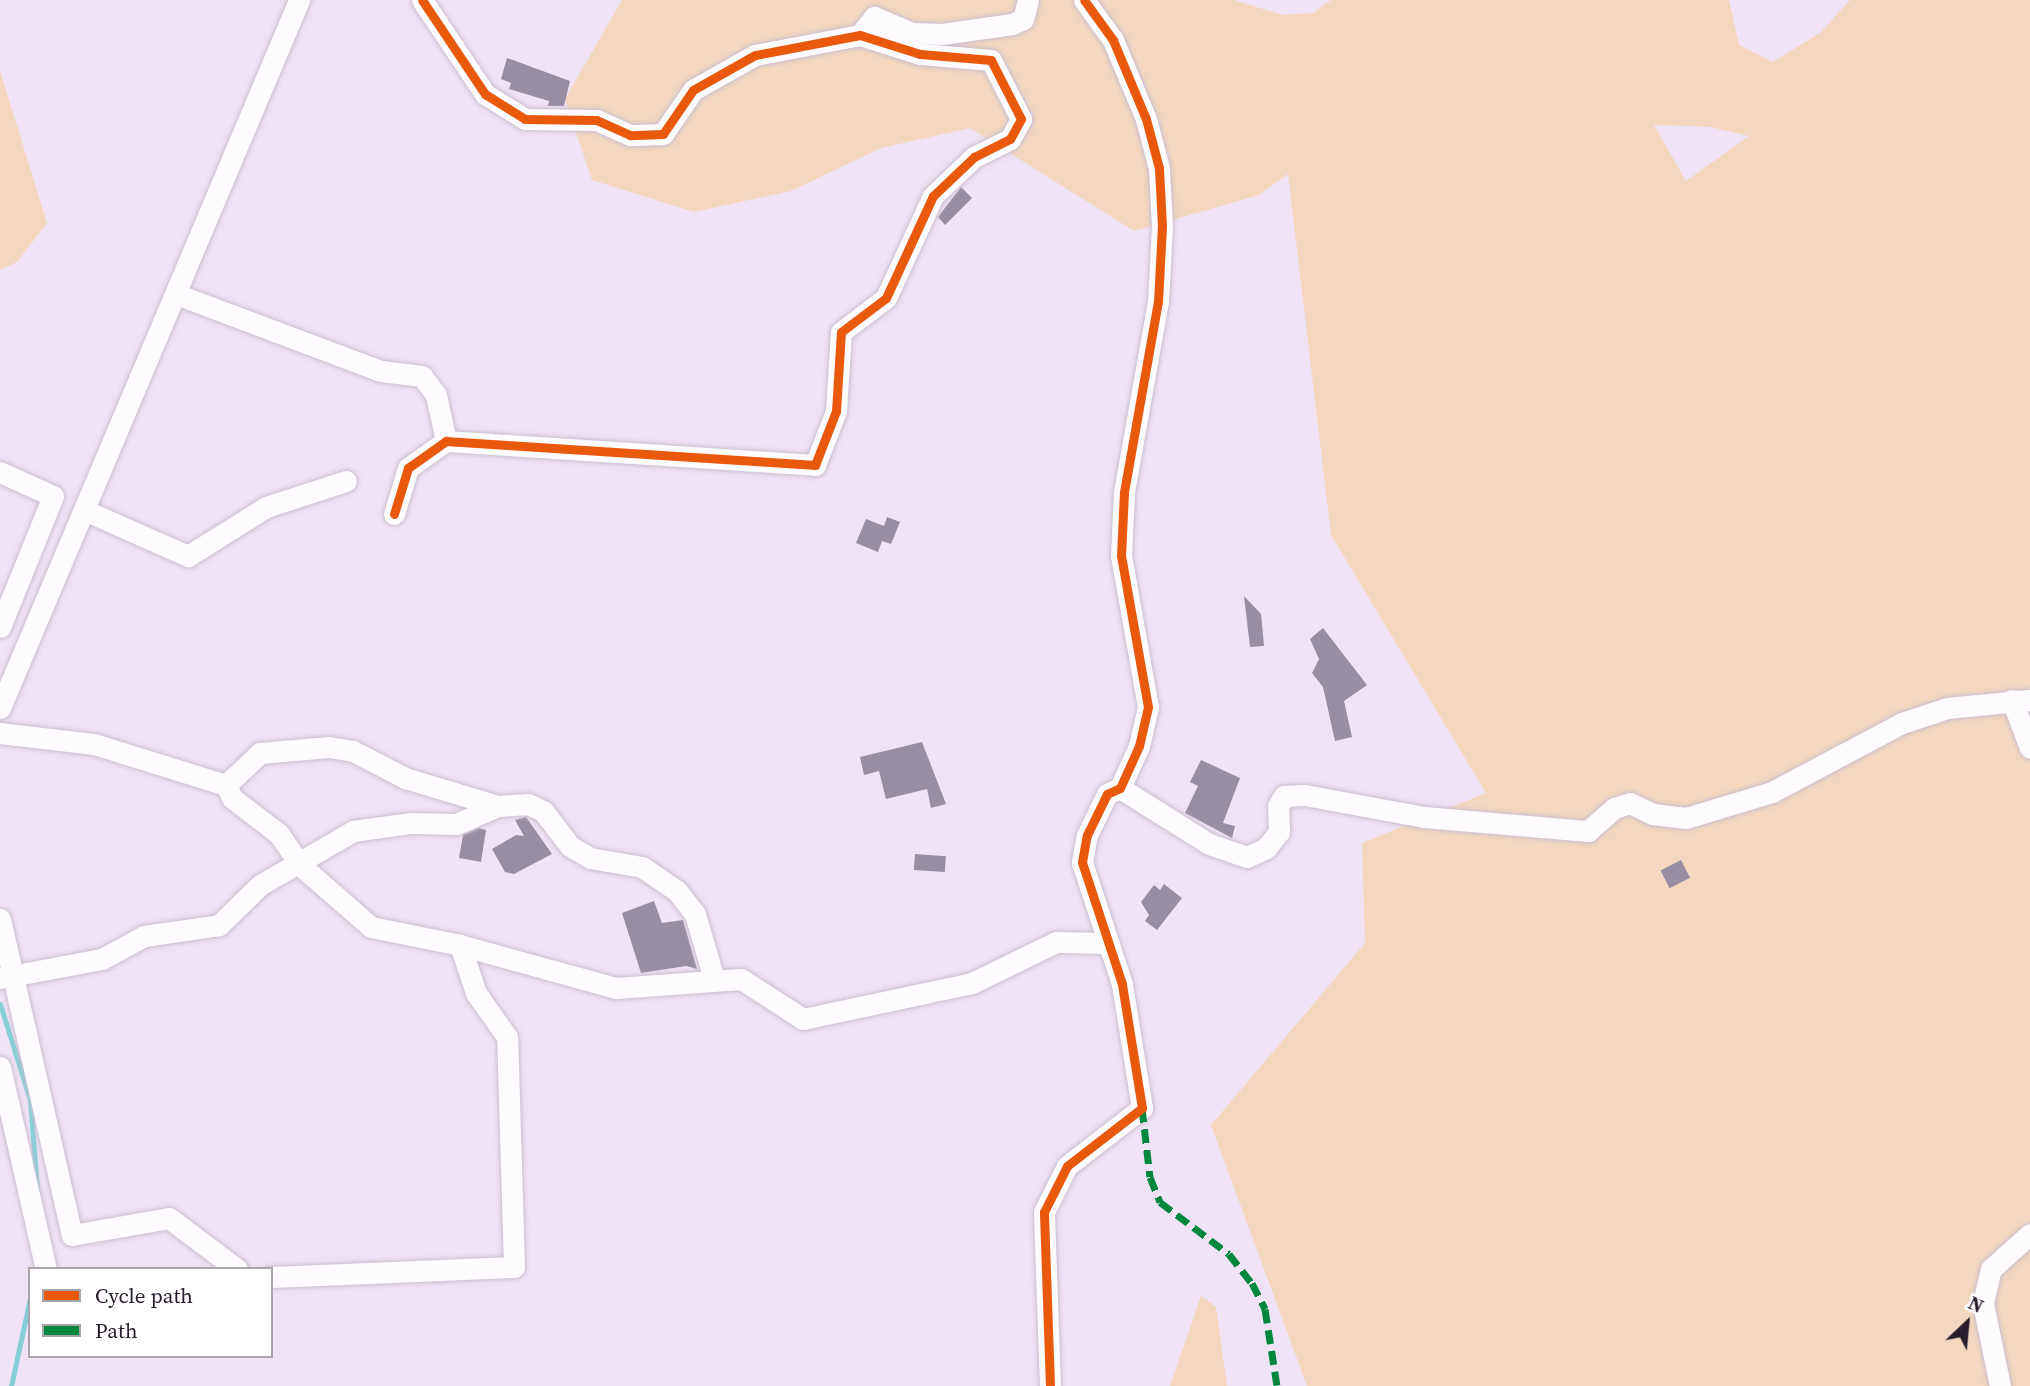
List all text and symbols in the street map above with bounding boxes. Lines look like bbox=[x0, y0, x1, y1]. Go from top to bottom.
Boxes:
legend bbox=[28, 1267, 273, 1358]
text: Cycle path bbox=[95, 1281, 193, 1310]
north arrow bbox=[1932, 1288, 2002, 1358]
text: N bbox=[1964, 1289, 1988, 1319]
text: Path bbox=[95, 1316, 138, 1345]

